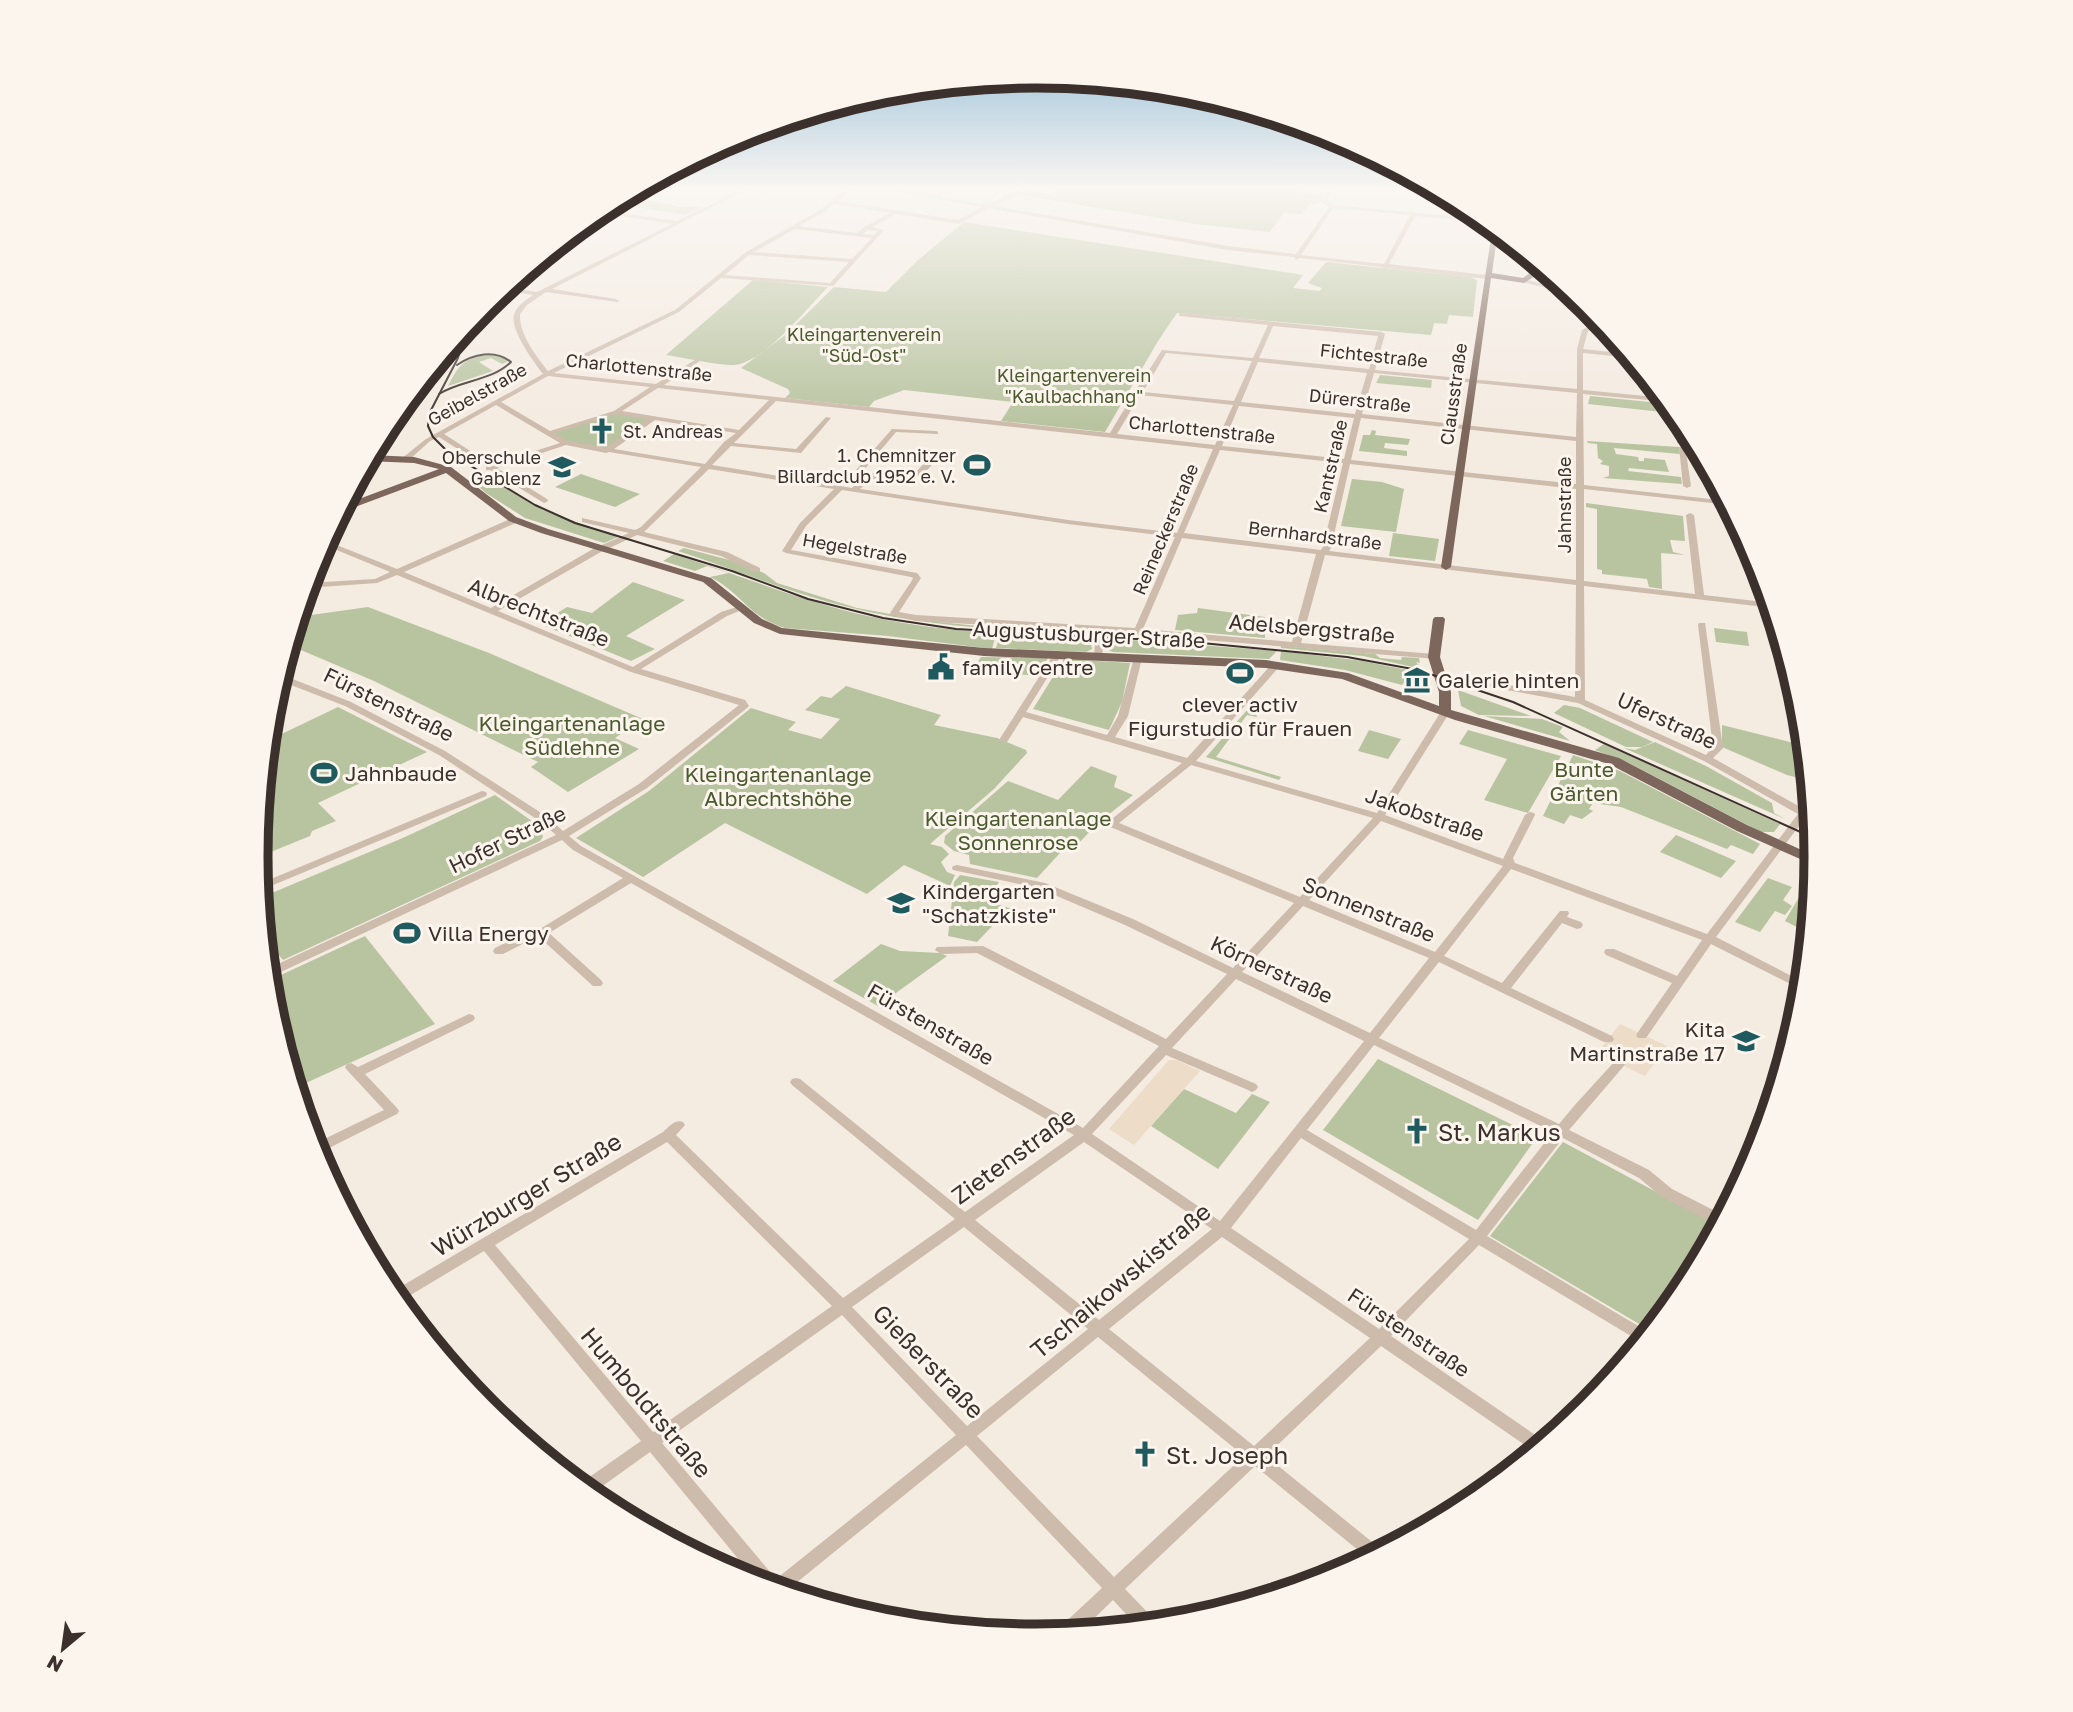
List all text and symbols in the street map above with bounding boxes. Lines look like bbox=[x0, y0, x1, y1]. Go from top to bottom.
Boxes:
park label: Kleingartenverein "Süd-Ost" bbox=[787, 323, 941, 366]
street label: Fichtestraße bbox=[1319, 338, 1429, 372]
street label: Clausstraße bbox=[1435, 341, 1471, 447]
street label: Charlottenstraße bbox=[565, 348, 713, 386]
street label: Geibelstraße bbox=[424, 358, 530, 430]
park label: Kleingartenverein "Kaulbachhang" bbox=[997, 364, 1151, 407]
street label: Dürerstraße bbox=[1308, 384, 1412, 416]
street label: Charlottenstraße bbox=[1128, 410, 1276, 448]
church icon: St. Andreas bbox=[587, 416, 617, 446]
street label: Kantstraße bbox=[1309, 417, 1351, 515]
place label: St. Andreas bbox=[623, 420, 723, 442]
place label: 1. Chemnitzer Billardclub 1952 e. V. bbox=[777, 444, 956, 487]
place label: Oberschule Gablenz bbox=[442, 446, 541, 489]
sports icon: 1. Chemnitzer Billardclub 1952 e. V. bbox=[962, 450, 992, 480]
school or university icon: Oberschule Gablenz bbox=[547, 452, 577, 482]
street label: Jahnstraße bbox=[1553, 457, 1575, 553]
street label: Reineckerstraße bbox=[1127, 460, 1203, 598]
street label: Bernhardstraße bbox=[1247, 516, 1383, 554]
street label: Hegelstraße bbox=[801, 528, 909, 568]
street label: Albrechtstraße bbox=[465, 572, 613, 652]
street label: Adelsbergstraße bbox=[1228, 608, 1396, 648]
street label: Augustusburger Straße bbox=[972, 615, 1206, 653]
public building icon: family centre bbox=[926, 652, 956, 682]
place label: family centre bbox=[962, 654, 1094, 680]
sports icon: clever activ Figurstudio für Frauen bbox=[1225, 658, 1255, 688]
street label: Fürstenstraße bbox=[320, 661, 458, 747]
museum icon: Galerie hinten bbox=[1402, 665, 1432, 695]
place label: Galerie hinten bbox=[1438, 667, 1579, 693]
street label: Uferstraße bbox=[1613, 686, 1721, 754]
place label: clever activ Figurstudio für Frauen bbox=[1128, 691, 1352, 741]
park label: Kleingartenanlage Südlehne bbox=[479, 710, 665, 760]
park label: Bunte Gärten bbox=[1550, 756, 1618, 806]
sports icon: Jahnbaude bbox=[309, 758, 339, 788]
place label: Jahnbaude bbox=[345, 760, 457, 786]
park label: Kleingartenanlage Albrechtshöhe bbox=[685, 761, 871, 811]
street label: Jakobstraße bbox=[1362, 781, 1488, 847]
street label: Hofer Straße bbox=[444, 799, 570, 879]
park label: Kleingartenanlage Sonnenrose bbox=[925, 805, 1111, 855]
street label: Sonnenstraße bbox=[1299, 871, 1439, 947]
place label: Kindergarten "Schatzkiste" bbox=[922, 878, 1056, 928]
school or university icon: Kindergarten "Schatzkiste" bbox=[886, 888, 916, 918]
sports icon: Villa Energy bbox=[392, 918, 422, 948]
place label: Villa Energy bbox=[428, 920, 549, 946]
street label: Körnerstraße bbox=[1207, 929, 1337, 1009]
street label: Fürstenstraße bbox=[863, 977, 999, 1071]
place label: Kita Martinstraße 17 bbox=[1569, 1016, 1725, 1066]
school or university icon: Kita Martinstraße 17 bbox=[1731, 1026, 1761, 1056]
street label: Zietenstraße bbox=[945, 1100, 1081, 1210]
church icon: St. Markus bbox=[1402, 1116, 1432, 1146]
place label: St. Markus bbox=[1438, 1117, 1561, 1146]
street label: Würzburger Straße bbox=[426, 1126, 626, 1262]
street label: Tschaikowskistraße bbox=[1024, 1196, 1216, 1364]
street label: Fürstenstraße bbox=[1343, 1282, 1475, 1382]
street label: Gießerstraße bbox=[867, 1298, 991, 1424]
street label: Humboldtstraße bbox=[576, 1321, 718, 1483]
church icon: St. Joseph bbox=[1130, 1439, 1160, 1469]
place label: St. Joseph bbox=[1166, 1440, 1288, 1469]
north arrow bbox=[28, 1614, 98, 1684]
text: N bbox=[43, 1651, 66, 1678]

